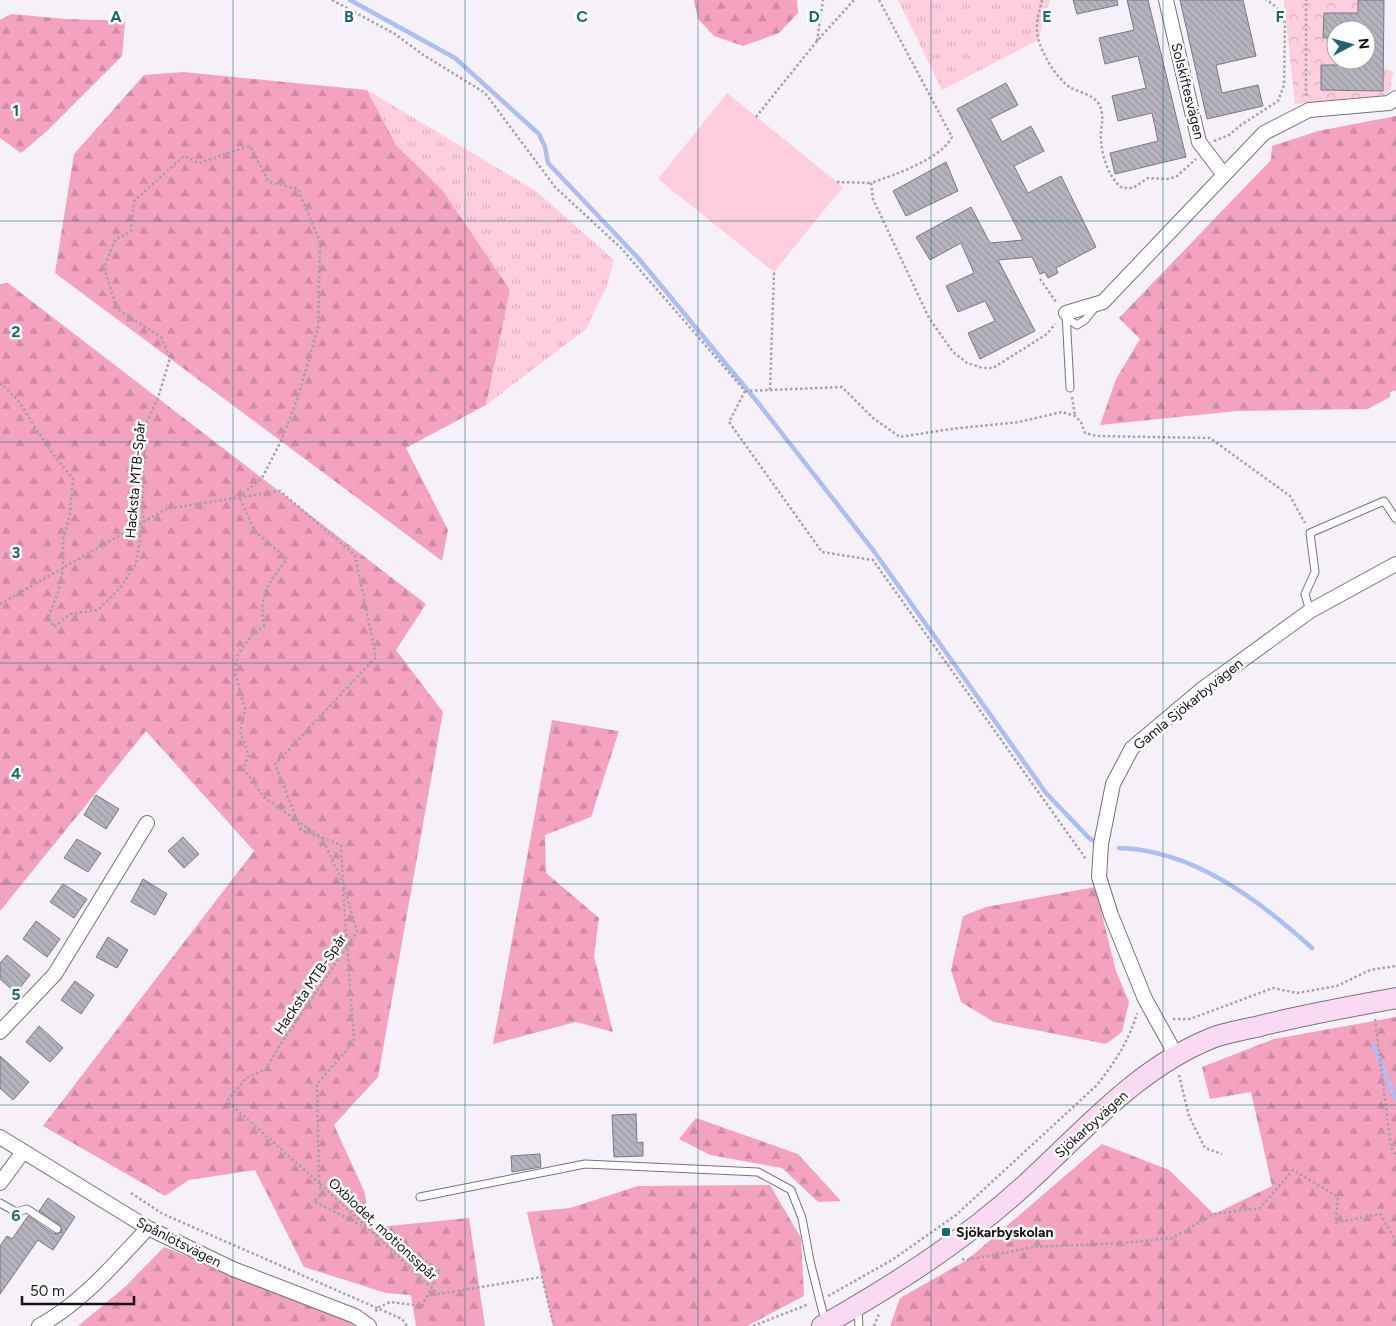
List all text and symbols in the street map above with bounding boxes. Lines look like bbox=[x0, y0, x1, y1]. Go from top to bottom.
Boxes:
text: A bbox=[110, 7, 122, 26]
text: B bbox=[344, 7, 354, 26]
text: C bbox=[576, 7, 588, 26]
text: D bbox=[808, 7, 820, 26]
text: E bbox=[1042, 7, 1052, 26]
text: F bbox=[1276, 7, 1285, 26]
north arrow bbox=[1326, 20, 1376, 70]
text: N bbox=[1354, 37, 1372, 50]
street label: Solskiftesvägen bbox=[1167, 41, 1208, 141]
text: 1 bbox=[13, 101, 19, 120]
text: 2 bbox=[11, 322, 21, 341]
street label: Hacksta MTB-Spår bbox=[122, 421, 149, 539]
text: 3 bbox=[12, 543, 21, 562]
street label: Gamla Sjökarbyvägen bbox=[1130, 655, 1247, 754]
text: 4 bbox=[11, 764, 21, 783]
street label: Hacksta MTB-Spår bbox=[271, 931, 350, 1038]
text: 5 bbox=[11, 985, 21, 1004]
street label: Sjökarbyvägen bbox=[1051, 1087, 1132, 1162]
street label: Oxblodet, motionsspår bbox=[325, 1175, 441, 1284]
text: 6 bbox=[11, 1206, 21, 1225]
street label: Spånlötsvägen bbox=[134, 1214, 224, 1271]
place label: Sjökarbyskolan bbox=[956, 1224, 1053, 1241]
marker: Sjökarbyskolan bbox=[940, 1226, 952, 1238]
scale bar bbox=[22, 1274, 135, 1306]
text: 50 m bbox=[30, 1282, 65, 1300]

